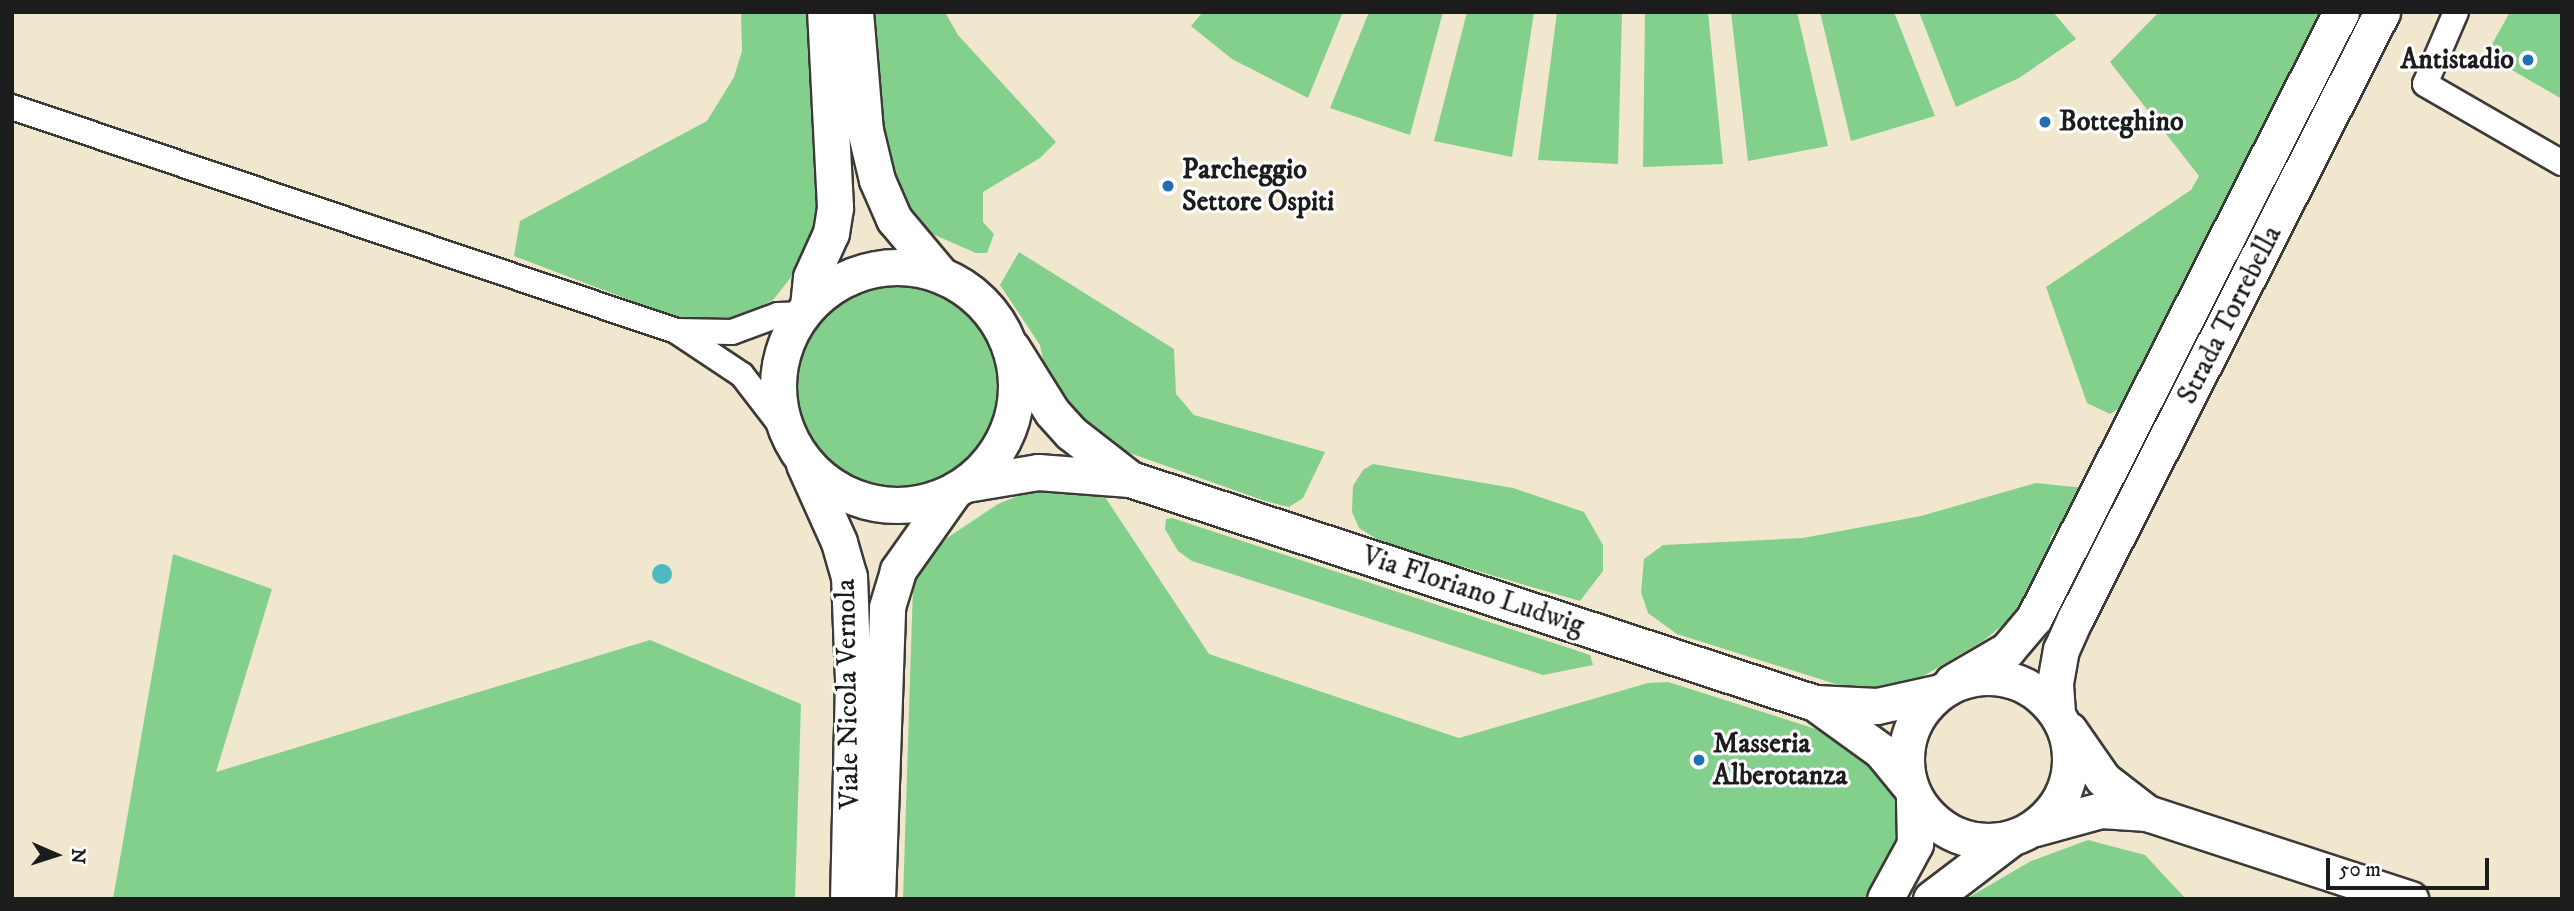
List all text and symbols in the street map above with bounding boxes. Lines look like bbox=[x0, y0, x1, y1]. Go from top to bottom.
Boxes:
place label: Antistadio bbox=[2400, 43, 2514, 77]
marker: Antistadio bbox=[2520, 52, 2536, 68]
place label: Botteghino bbox=[2059, 105, 2184, 139]
marker: Botteghino bbox=[2037, 114, 2053, 130]
place label: Parcheggio Settore Ospiti bbox=[1182, 153, 1334, 219]
marker: Parcheggio Settore Ospiti bbox=[1160, 178, 1176, 194]
street label: Strada Torrebella bbox=[2171, 220, 2289, 410]
street label: Via Floriano Ludwig bbox=[1358, 539, 1588, 643]
street label: Viale Nicola Vernola bbox=[829, 578, 867, 810]
place label: Masseria Alberotanza bbox=[1713, 727, 1848, 793]
marker: Masseria Alberotanza bbox=[1691, 752, 1707, 768]
north arrow bbox=[21, 820, 91, 890]
scale bar bbox=[2329, 844, 2492, 888]
text: N bbox=[66, 848, 89, 865]
text: 50 m bbox=[2339, 857, 2381, 883]

